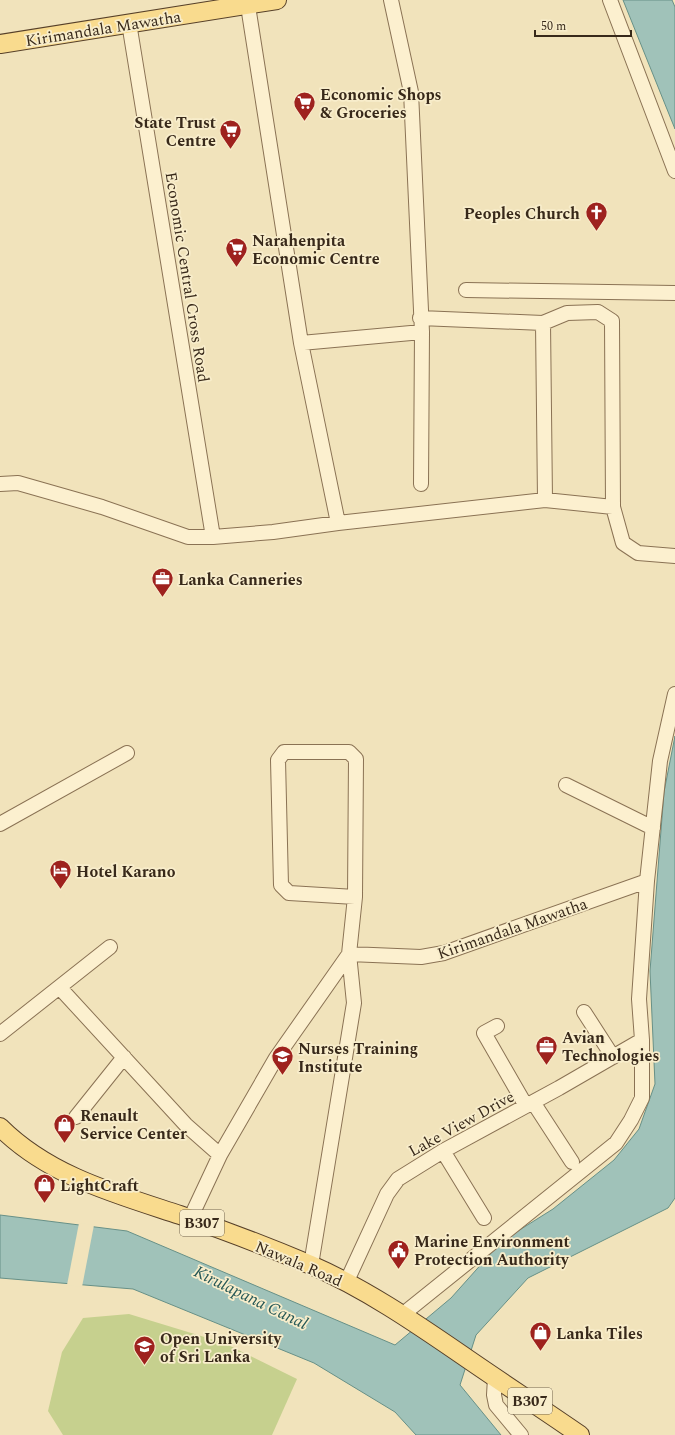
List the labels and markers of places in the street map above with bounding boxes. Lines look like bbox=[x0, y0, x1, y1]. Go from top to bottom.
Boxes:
place label: Economic Shops & Groceries bbox=[320, 83, 442, 125]
supermarket icon: Economic Shops & Groceries bbox=[291, 90, 317, 123]
place label: State Trust Centre bbox=[134, 111, 216, 153]
supermarket icon: State Trust Centre bbox=[218, 118, 244, 151]
church icon: Peoples Church bbox=[583, 200, 609, 233]
place label: Peoples Church bbox=[464, 202, 580, 226]
place label: Narahenpita Economic Centre bbox=[252, 229, 380, 271]
supermarket icon: Narahenpita Economic Centre bbox=[224, 236, 250, 269]
office icon: Lanka Canneries bbox=[150, 566, 176, 599]
place label: Lanka Canneries bbox=[178, 568, 303, 592]
hotel icon: Hotel Karano bbox=[47, 858, 73, 891]
place label: Hotel Karano bbox=[76, 860, 176, 884]
place label: Avian Technologies bbox=[562, 1026, 660, 1068]
office icon: Avian Technologies bbox=[534, 1033, 560, 1066]
place label: Nurses Training Institute bbox=[298, 1037, 418, 1079]
school or university icon: Nurses Training Institute bbox=[269, 1044, 295, 1077]
place label: Renault Service Center bbox=[80, 1104, 187, 1146]
shop icon: Renault Service Center bbox=[51, 1111, 77, 1144]
shop icon: LightCraft bbox=[31, 1172, 57, 1205]
place label: LightCraft bbox=[60, 1174, 139, 1198]
place label: Marine Environment Protection Authority bbox=[414, 1230, 570, 1272]
public building icon: Marine Environment Protection Authority bbox=[386, 1237, 412, 1270]
shop icon: Lanka Tiles bbox=[527, 1320, 553, 1353]
place label: Lanka Tiles bbox=[556, 1322, 643, 1346]
place label: Open University of Sri Lanka bbox=[160, 1327, 283, 1369]
school or university icon: Open University of Sri Lanka bbox=[132, 1334, 158, 1367]

